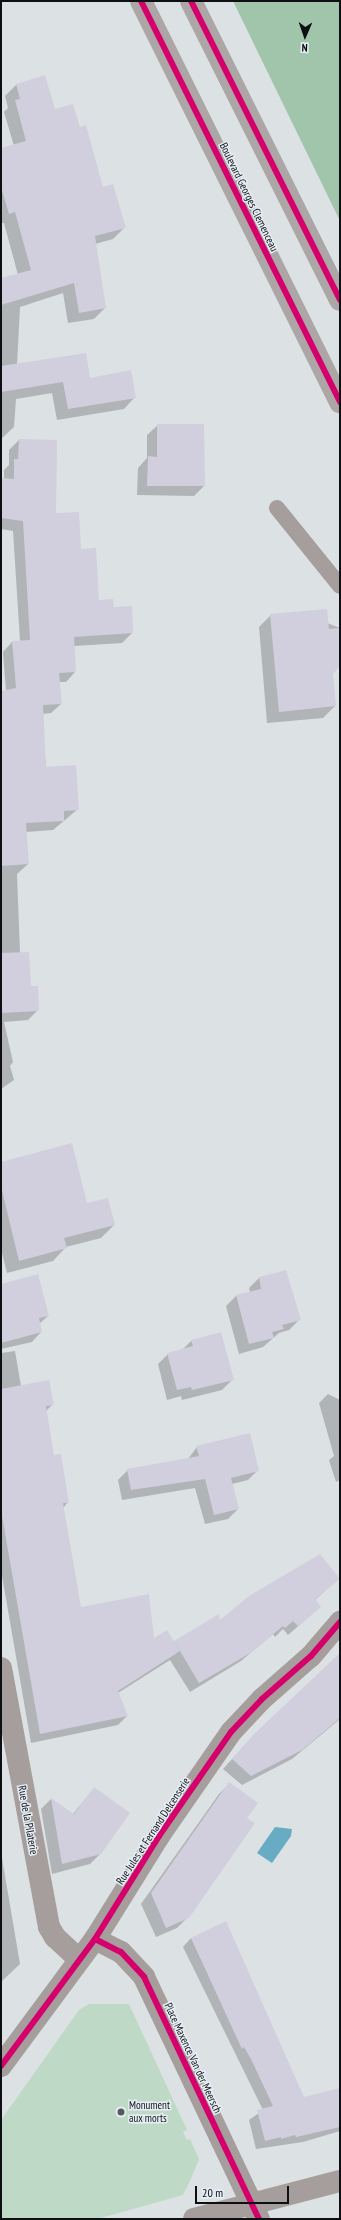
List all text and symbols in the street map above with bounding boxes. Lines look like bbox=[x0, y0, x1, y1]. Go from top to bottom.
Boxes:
north arrow bbox=[285, 16, 325, 56]
text: N bbox=[301, 41, 308, 55]
street label: Boulevard Georges Clemenceau bbox=[217, 140, 281, 254]
street label: Rue Jules et Fernand Delcenserie bbox=[113, 1775, 193, 1887]
street label: Rue de la Pilaterie bbox=[15, 1785, 41, 1855]
street label: Place Maxence Van der Meersch bbox=[162, 2001, 224, 2115]
place label: Monument aux morts bbox=[129, 2099, 170, 2125]
marker: Monument aux morts bbox=[116, 2107, 126, 2117]
scale bar bbox=[197, 2178, 291, 2204]
text: 20 m bbox=[202, 2185, 223, 2200]

